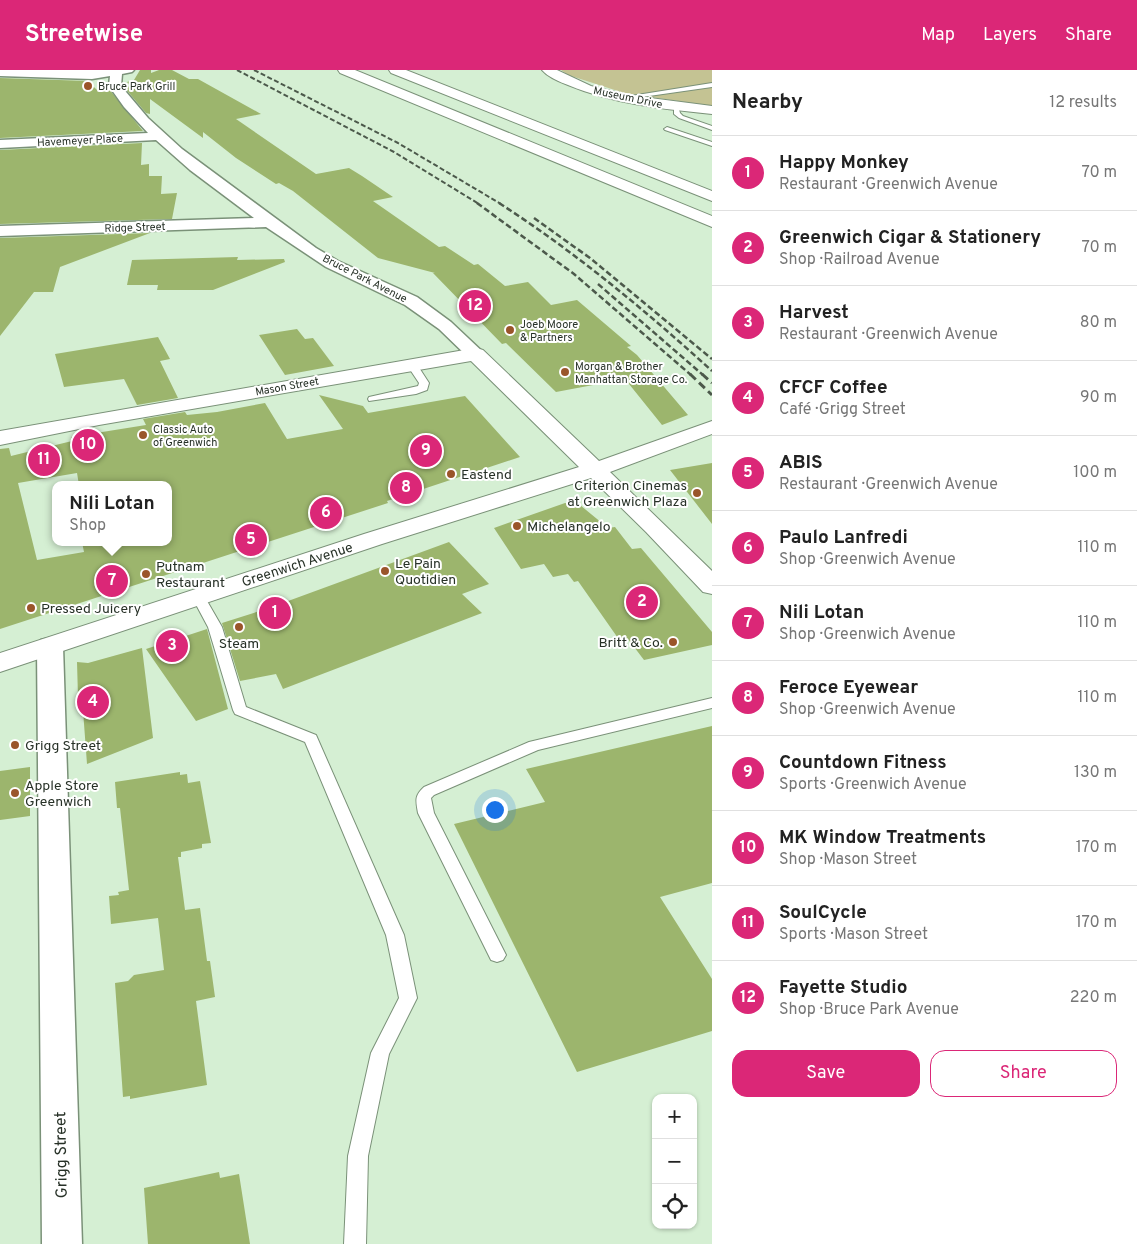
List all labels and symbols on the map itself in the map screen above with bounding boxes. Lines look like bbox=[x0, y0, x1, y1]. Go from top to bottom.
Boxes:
marker: Bruce Park Grill bbox=[82, 80, 94, 92]
place label: Bruce Park Grill bbox=[98, 80, 175, 94]
street label: Museum Drive bbox=[592, 84, 664, 112]
street label: Havemeyer Place bbox=[37, 132, 123, 150]
street label: Ridge Street bbox=[104, 220, 166, 236]
street label: Bruce Park Avenue bbox=[320, 251, 409, 306]
pin: 12 bbox=[459, 287, 491, 325]
place label: Joeb Moore & Partners bbox=[520, 318, 578, 345]
marker: Joeb Moore & Partners bbox=[504, 324, 516, 336]
place label: Morgan & Brother Manhattan Storage Co. bbox=[575, 360, 687, 387]
marker: Morgan & Brother Manhattan Storage Co. bbox=[559, 366, 571, 378]
street label: Mason Street bbox=[254, 374, 320, 399]
place label: Classic Auto of Greenwich bbox=[153, 423, 217, 450]
pin: 10 bbox=[72, 426, 104, 464]
marker: Classic Auto of Greenwich bbox=[137, 429, 149, 441]
pin: 9 bbox=[410, 432, 442, 470]
pin: 11 bbox=[28, 441, 60, 479]
place label: Eastend bbox=[461, 467, 512, 484]
marker: Eastend bbox=[445, 468, 457, 480]
pin: 8 bbox=[390, 469, 422, 507]
place label: Criterion Cinemas at Greenwich Plaza bbox=[567, 478, 687, 511]
marker: Criterion Cinemas at Greenwich Plaza bbox=[691, 487, 703, 499]
pin: 6 bbox=[310, 494, 342, 532]
place label: Michelangelo bbox=[527, 519, 611, 536]
marker: Michelangelo bbox=[511, 520, 523, 532]
pin: 5 bbox=[235, 521, 267, 559]
street label: Greenwich Avenue bbox=[240, 539, 355, 591]
place label: Le Pain Quotidien bbox=[395, 556, 456, 589]
place label: Putnam Restaurant bbox=[156, 559, 225, 592]
pin: 7 bbox=[96, 562, 128, 600]
marker: Le Pain Quotidien bbox=[379, 565, 391, 577]
marker: Putnam Restaurant bbox=[140, 568, 152, 580]
pin: 2 bbox=[626, 583, 658, 621]
pin: 1 bbox=[259, 594, 291, 632]
place label: Pressed Juicery bbox=[41, 601, 141, 618]
marker: Pressed Juicery bbox=[25, 602, 37, 614]
marker: Steam bbox=[233, 621, 245, 633]
pin: 3 bbox=[156, 627, 188, 665]
place label: Britt & Co. bbox=[598, 635, 663, 652]
place label: Steam bbox=[219, 636, 259, 653]
marker: Britt & Co. bbox=[667, 636, 679, 648]
pin: 4 bbox=[77, 683, 109, 721]
place label: Grigg Street bbox=[25, 738, 101, 755]
marker: Grigg Street bbox=[9, 739, 21, 751]
place label: Apple Store Greenwich bbox=[25, 778, 99, 811]
marker: Apple Store Greenwich bbox=[9, 787, 21, 799]
your location bbox=[482, 797, 508, 823]
street label: Grigg Street bbox=[51, 1111, 73, 1199]

